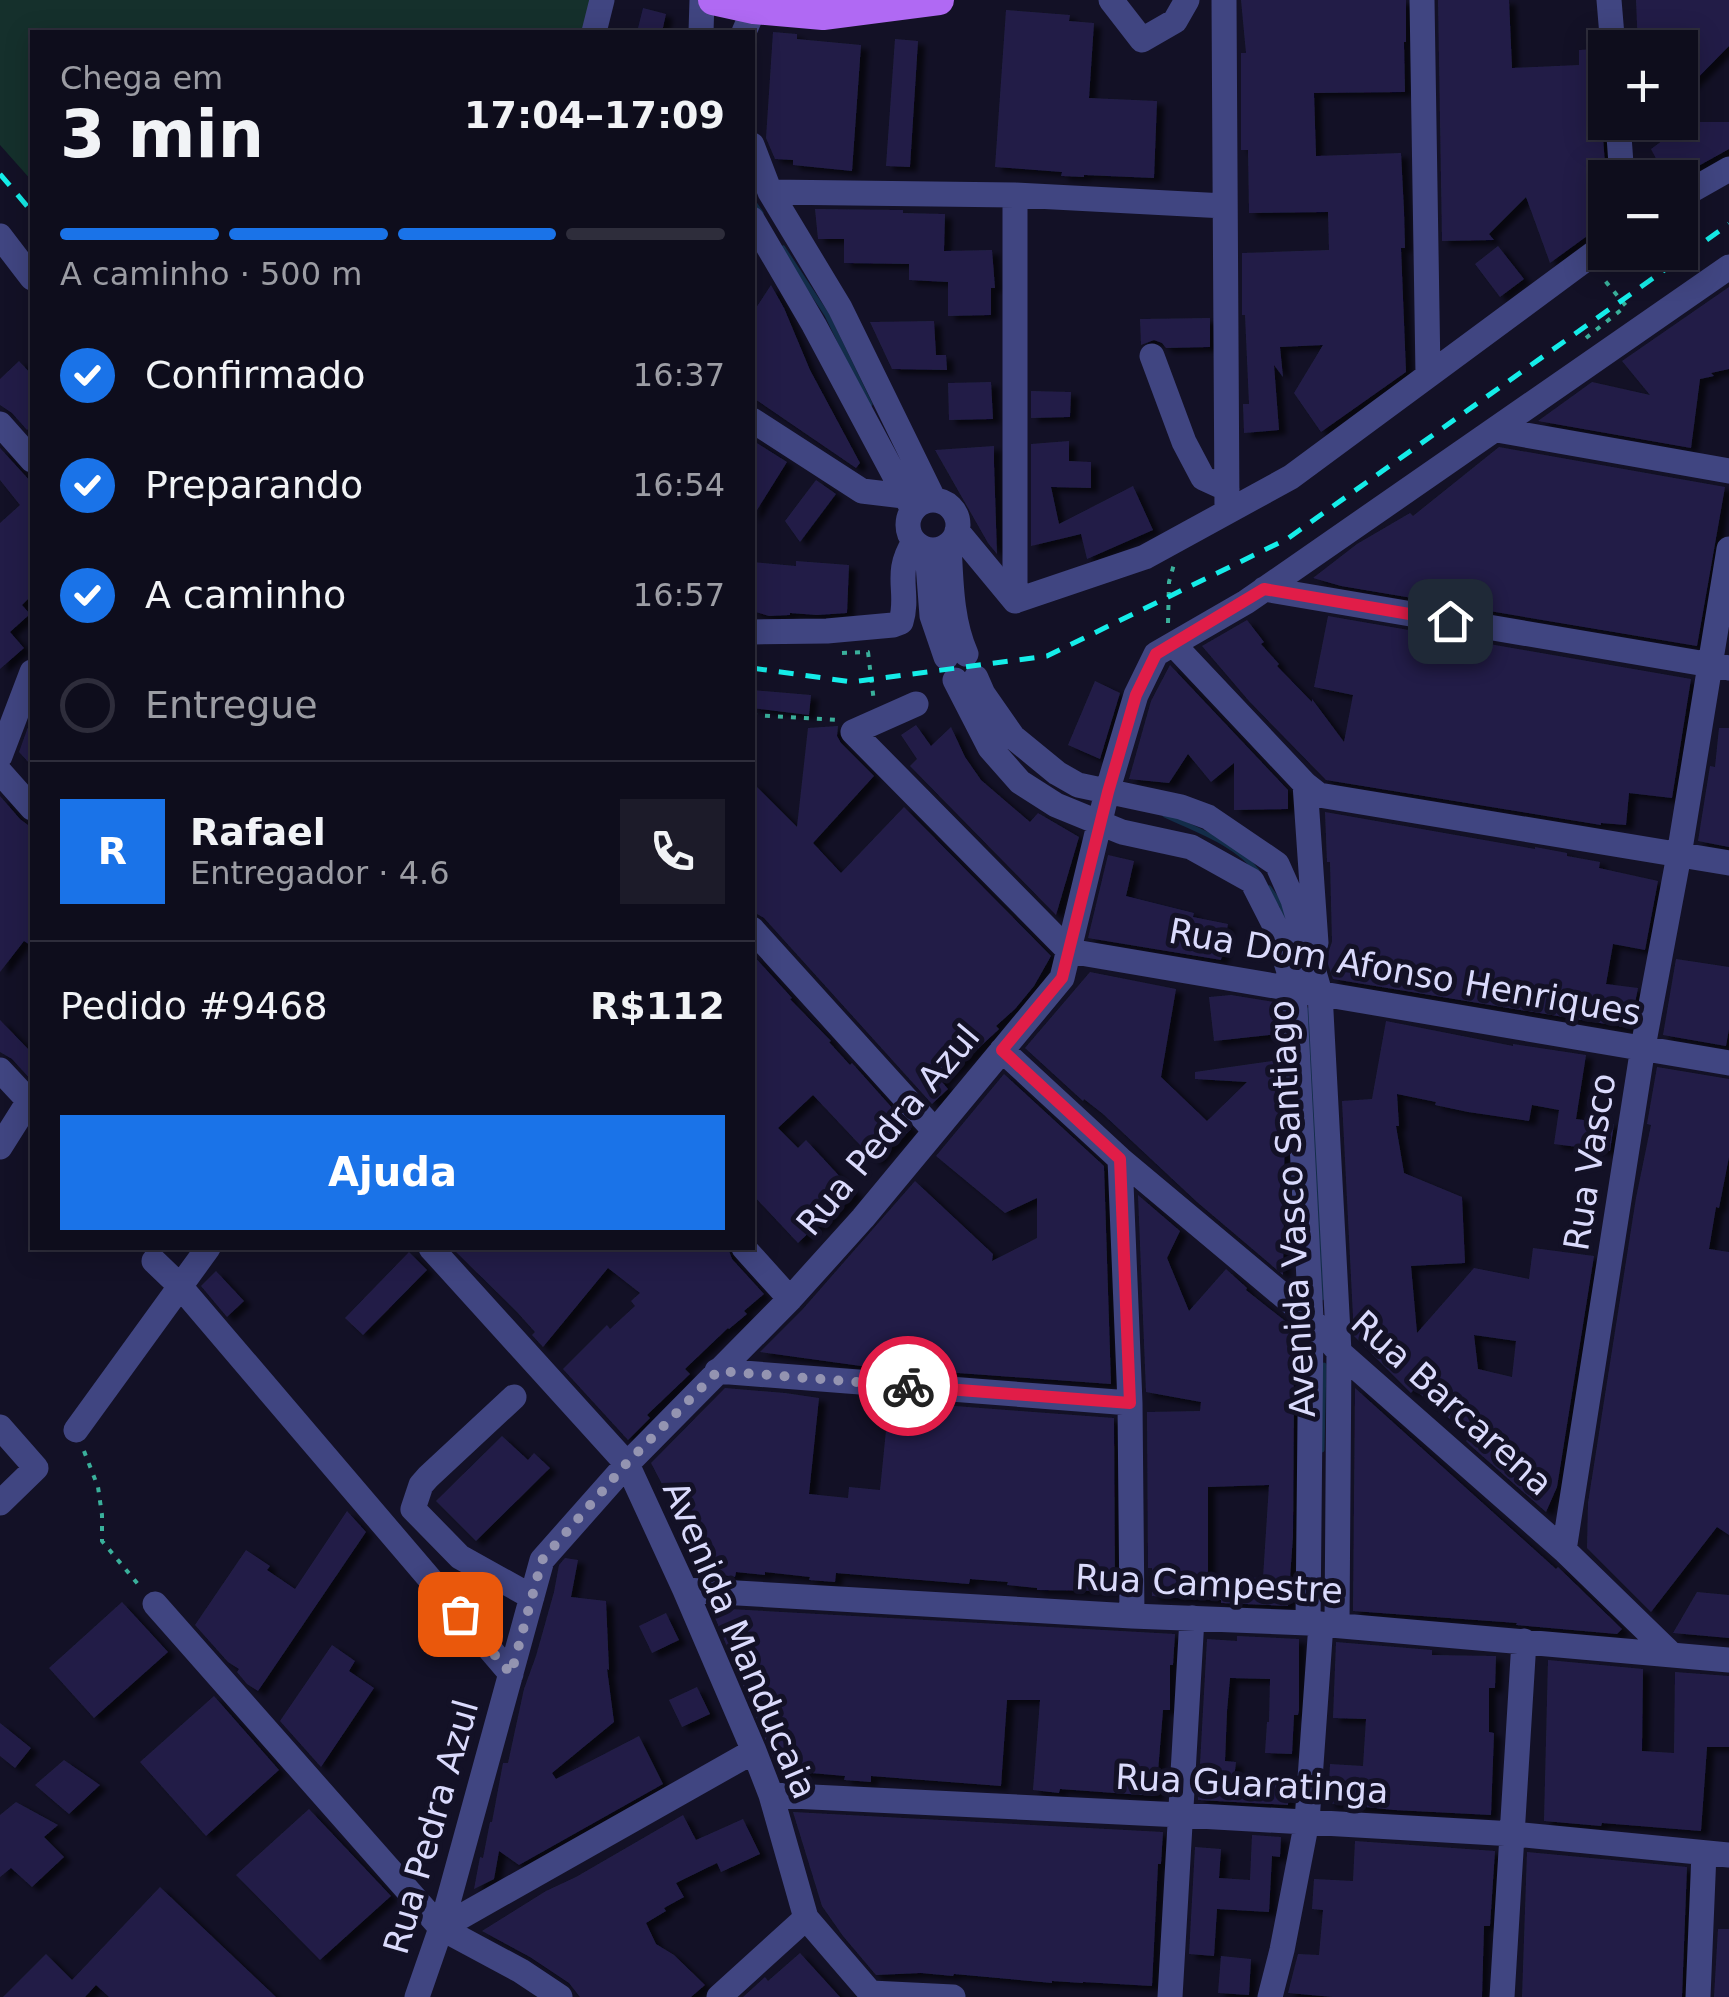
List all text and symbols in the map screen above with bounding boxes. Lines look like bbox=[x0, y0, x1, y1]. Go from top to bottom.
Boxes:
map controls bbox=[1588, 30, 1698, 270]
button: + bbox=[1588, 30, 1698, 140]
text: Chega em bbox=[60, 59, 223, 97]
text: 17:04–17:09 bbox=[464, 93, 725, 137]
text: 3 min bbox=[60, 97, 264, 172]
button: − bbox=[1588, 160, 1698, 270]
text: A caminho · 500 m bbox=[60, 255, 362, 293]
icon: check bbox=[60, 348, 115, 403]
text: Confirmado bbox=[145, 353, 365, 397]
text: 16:37 bbox=[633, 356, 725, 394]
icon: check bbox=[60, 458, 115, 513]
text: Preparando bbox=[145, 463, 363, 507]
text: 16:54 bbox=[633, 466, 725, 504]
icon: check bbox=[60, 568, 115, 623]
text: A caminho bbox=[145, 573, 346, 617]
text: 16:57 bbox=[633, 576, 725, 614]
pin bbox=[1408, 579, 1493, 664]
icon: home bbox=[1423, 594, 1478, 649]
text: Entregue bbox=[145, 683, 318, 727]
button: phone bbox=[620, 799, 725, 904]
text: Rafael bbox=[190, 810, 326, 854]
text: R bbox=[98, 829, 127, 873]
text: Entregador · 4.6 bbox=[190, 854, 450, 892]
street label: Rua Dom Afonso Henriques bbox=[1166, 911, 1644, 1033]
text: Pedido #9468 bbox=[60, 984, 328, 1028]
text: R$112 bbox=[590, 984, 725, 1028]
street label: Avenida Vasco Santiago bbox=[1261, 999, 1323, 1419]
street label: Rua Pedra Azul bbox=[788, 1017, 988, 1243]
street label: Rua Vasco bbox=[1556, 1070, 1624, 1254]
button: Ajuda bbox=[60, 1115, 725, 1230]
street label: Rua Barcarena bbox=[1343, 1302, 1561, 1504]
courier bbox=[858, 1336, 958, 1436]
icon: bike bbox=[881, 1359, 936, 1414]
street label: Avenida Manducaia bbox=[655, 1475, 825, 1805]
street label: Rua Campestre bbox=[1074, 1557, 1344, 1611]
pin bbox=[418, 1572, 503, 1657]
icon: bag bbox=[433, 1587, 488, 1642]
street label: Rua Pedra Azul bbox=[376, 1695, 486, 1959]
street label: Rua Guaratinga bbox=[1114, 1757, 1390, 1811]

